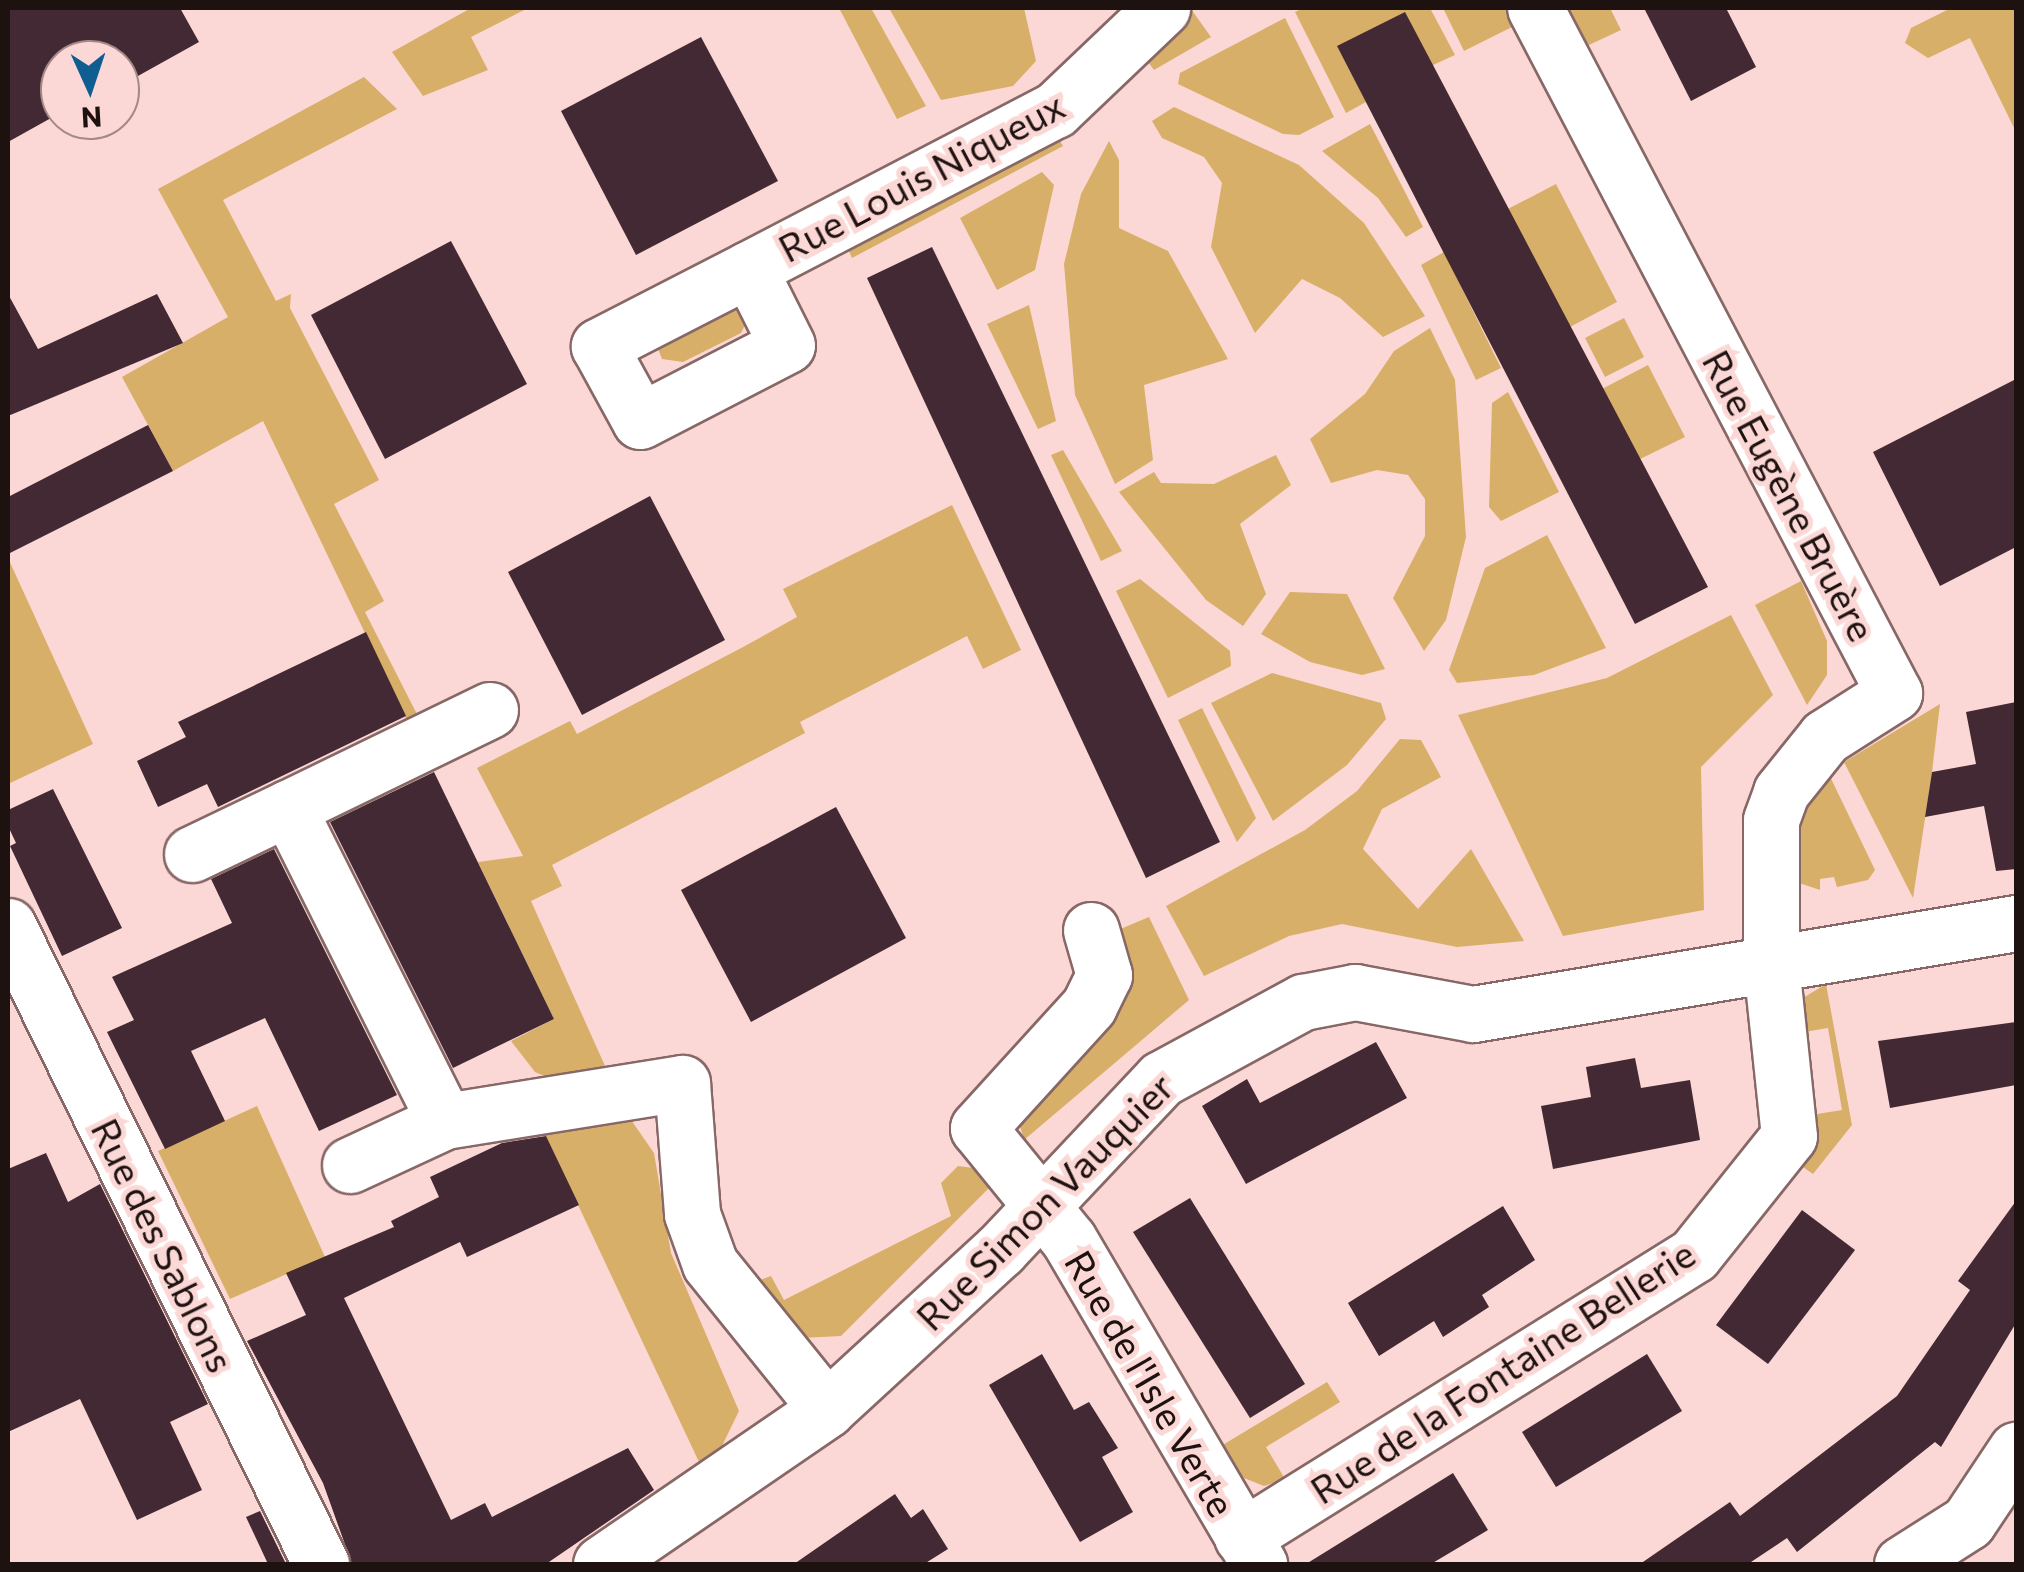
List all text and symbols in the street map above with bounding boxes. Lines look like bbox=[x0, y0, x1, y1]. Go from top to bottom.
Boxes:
north arrow bbox=[40, 40, 140, 140]
street label: Rue Louis Niqueux bbox=[770, 81, 1072, 271]
text: N bbox=[80, 100, 103, 135]
street label: Rue Eugène Bruère bbox=[1694, 342, 1886, 648]
street label: Rue Simon Vauquier bbox=[906, 1063, 1182, 1339]
street label: Rue des Sablons bbox=[83, 1111, 245, 1379]
street label: Rue de la Fontaine Bellerie bbox=[1301, 1230, 1703, 1512]
street label: Rue de l'Isle Verte bbox=[1056, 1242, 1246, 1524]

